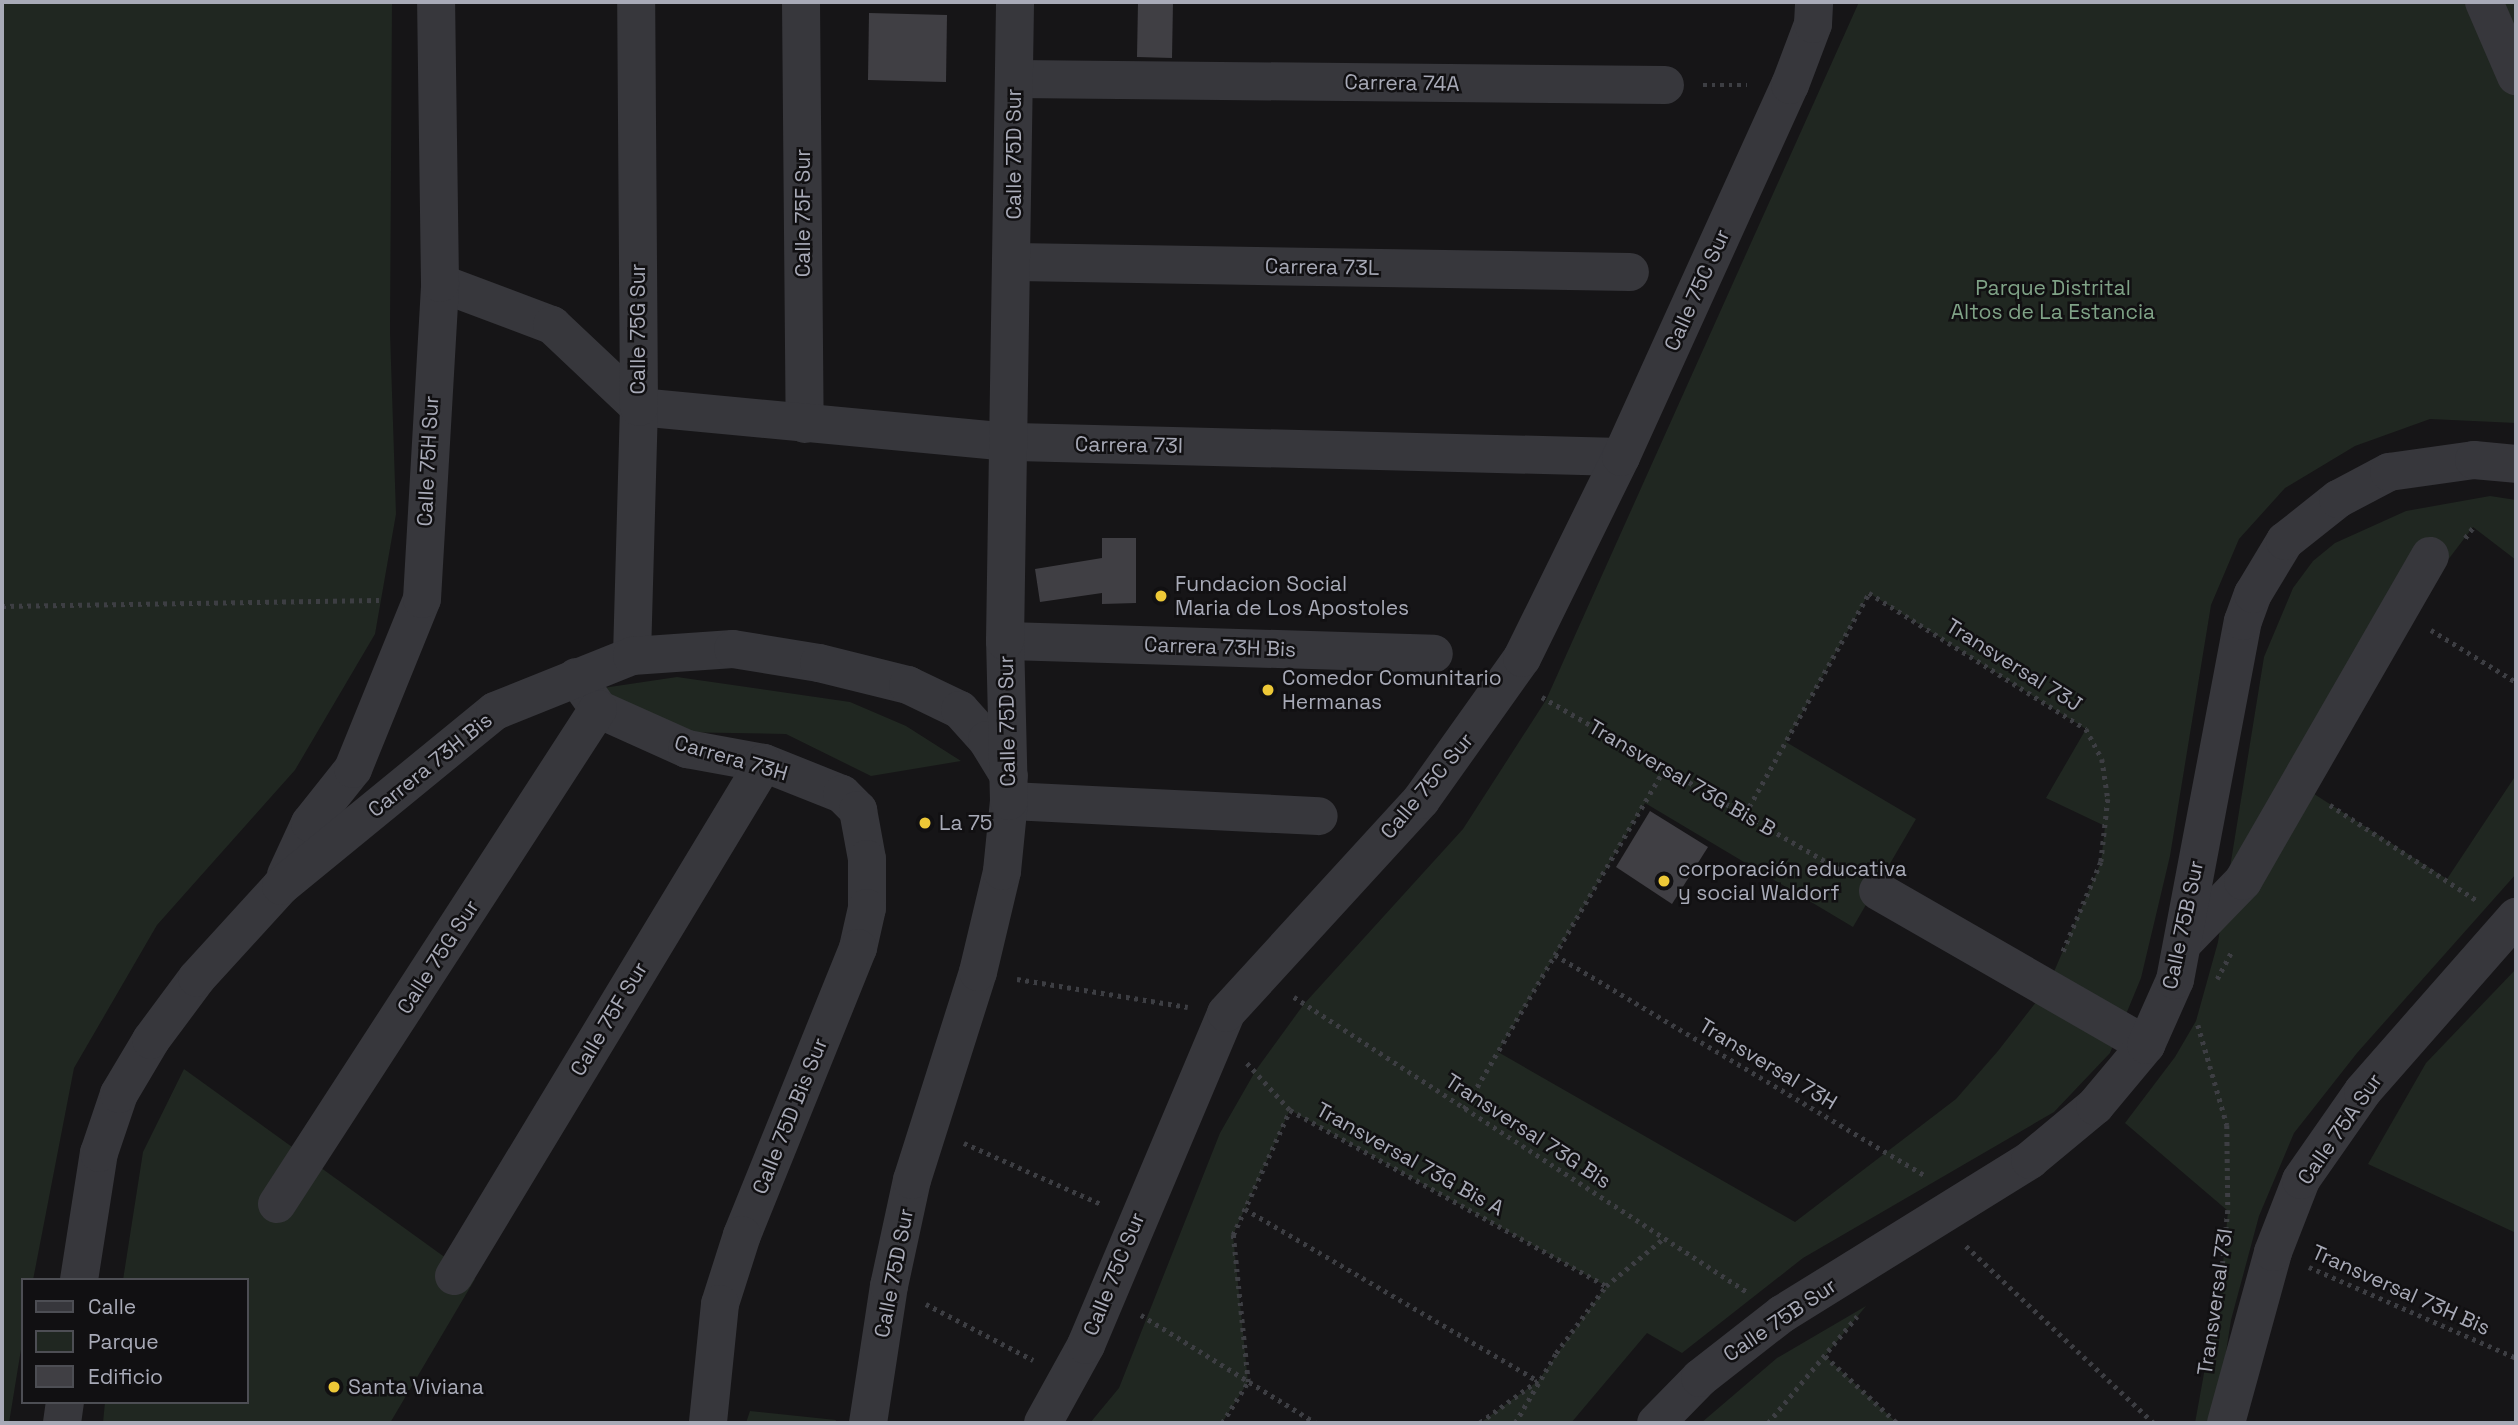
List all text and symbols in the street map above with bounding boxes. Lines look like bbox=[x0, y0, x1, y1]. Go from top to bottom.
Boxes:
street label: Carrera 74A bbox=[1344, 69, 1460, 97]
street label: Calle 75D Sur bbox=[1001, 88, 1027, 220]
street label: Calle 75F Sur bbox=[790, 149, 816, 277]
street label: Calle 75C Sur bbox=[1659, 225, 1735, 355]
street label: Carrera 73L bbox=[1265, 253, 1379, 281]
street label: Calle 75G Sur bbox=[625, 264, 651, 394]
park label: Parque Distrital Altos de La Estancia bbox=[1951, 275, 2155, 325]
street label: Calle 75H Sur bbox=[412, 395, 444, 527]
street label: Carrera 73I bbox=[1075, 431, 1183, 459]
place label: Fundacion Social Maria de Los Apostoles bbox=[1175, 571, 1409, 621]
marker: Fundacion Social Maria de Los Apostoles bbox=[1153, 588, 1169, 604]
street label: Transversal 73J bbox=[1941, 613, 2087, 717]
street label: Carrera 73H Bis bbox=[1143, 632, 1297, 662]
street label: Calle 75D Sur bbox=[993, 655, 1021, 787]
place label: Comedor Comunitario Hermanas bbox=[1282, 665, 1502, 715]
marker: Comedor Comunitario Hermanas bbox=[1260, 682, 1276, 698]
street label: Carrera 73H Bis bbox=[363, 707, 497, 823]
street label: Transversal 73G Bis B bbox=[1584, 714, 1780, 842]
street label: Calle 75C Sur bbox=[1375, 728, 1479, 844]
street label: Carrera 73H bbox=[671, 730, 791, 786]
place label: La 75 bbox=[939, 810, 992, 836]
marker: La 75 bbox=[917, 815, 933, 831]
place label: corporación educativa y social Waldorf bbox=[1678, 856, 1907, 906]
street label: Calle 75B Sur bbox=[2157, 858, 2209, 992]
marker: corporación educativa y social Waldorf bbox=[1656, 873, 1672, 889]
street label: Calle 75G Sur bbox=[392, 895, 484, 1019]
street label: Calle 75F Sur bbox=[565, 957, 653, 1081]
street label: Transversal 73H bbox=[1694, 1013, 1842, 1115]
street label: Calle 75D Bis Sur bbox=[747, 1034, 833, 1198]
street label: Transversal 73G Bis bbox=[1440, 1068, 1616, 1194]
street label: Calle 75A Sur bbox=[2292, 1068, 2388, 1190]
street label: Transversal 73G Bis A bbox=[1312, 1097, 1508, 1221]
street label: Calle 75D Sur bbox=[869, 1206, 919, 1340]
street label: Calle 75C Sur bbox=[1078, 1209, 1150, 1339]
street label: Transversal 73I bbox=[2192, 1227, 2238, 1377]
street label: Transversal 73H Bis bbox=[2308, 1239, 2494, 1341]
street label: Calle 75B Sur bbox=[1719, 1273, 1841, 1367]
legend bbox=[21, 1278, 248, 1404]
text: Calle bbox=[88, 1293, 136, 1320]
text: Parque bbox=[88, 1328, 159, 1355]
text: Edificio bbox=[88, 1363, 163, 1390]
place label: Santa Viviana bbox=[348, 1374, 484, 1400]
marker: Santa Viviana bbox=[326, 1379, 342, 1395]

